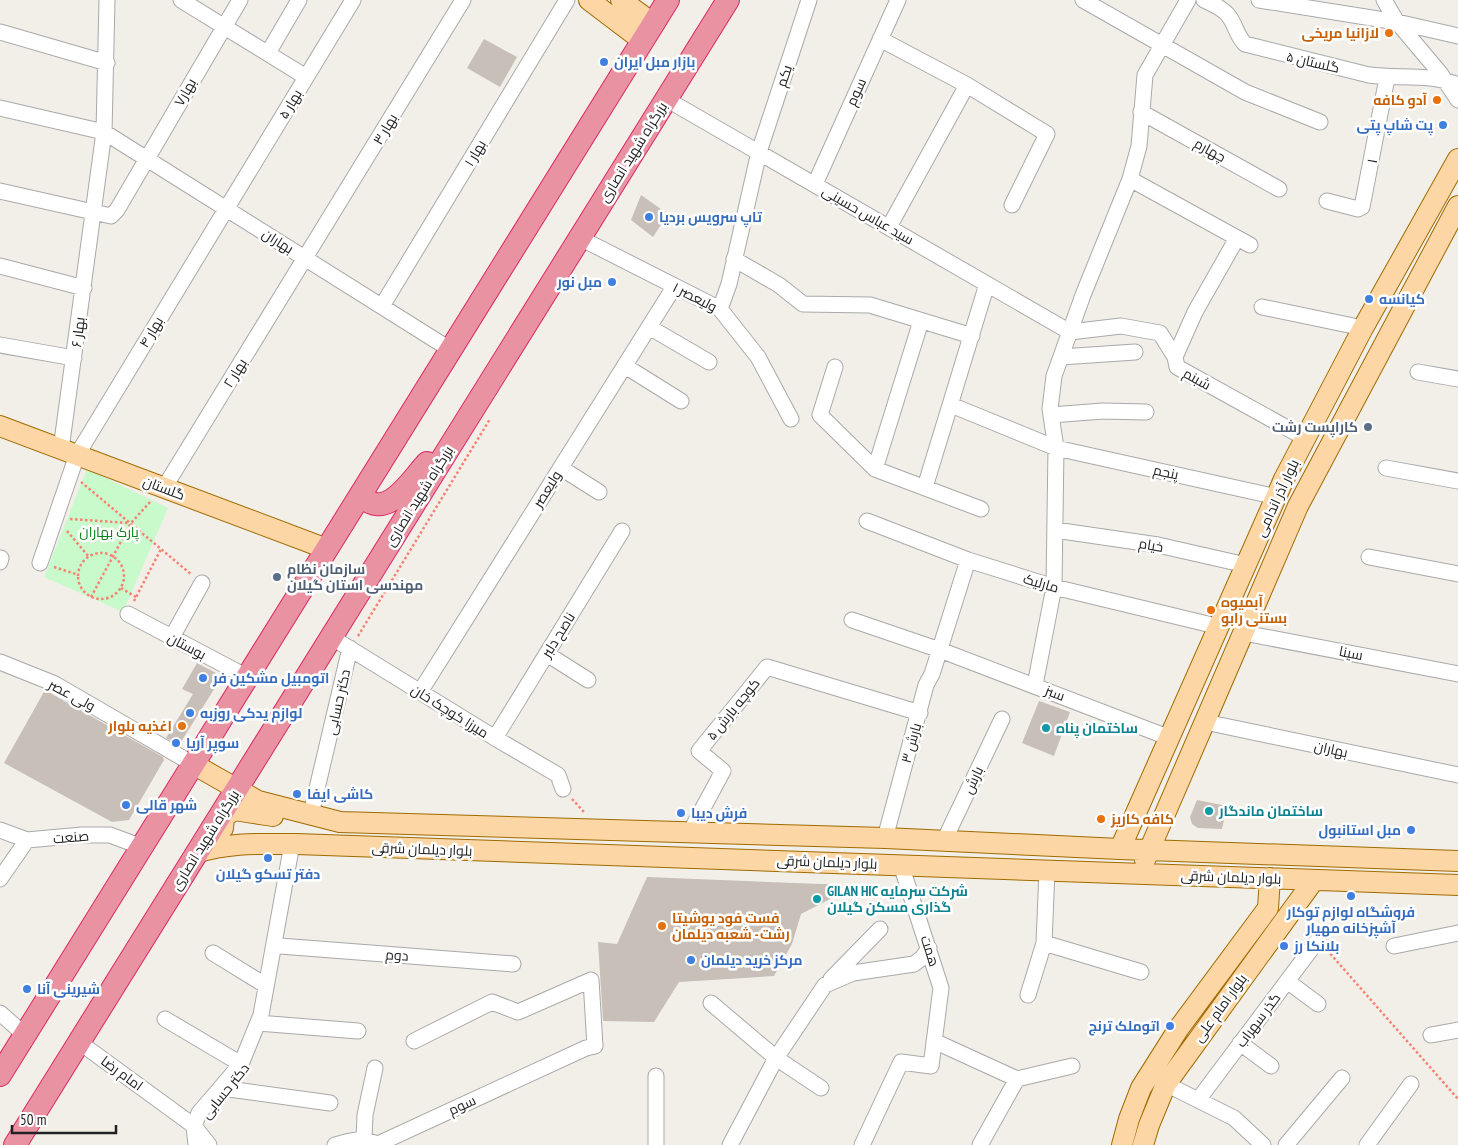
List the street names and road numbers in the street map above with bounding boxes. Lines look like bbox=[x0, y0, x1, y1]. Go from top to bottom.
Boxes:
street label: گلستان ۵ bbox=[1285, 47, 1341, 77]
street label: یکم bbox=[772, 62, 797, 90]
street label: بهار۷ bbox=[170, 75, 200, 109]
street label: سوم bbox=[842, 75, 871, 109]
street label: بهار ۵ bbox=[274, 86, 306, 122]
street label: بزرگراه شهید انصاری bbox=[595, 98, 671, 206]
street label: بهار ۳ bbox=[369, 110, 401, 148]
street label: چهارم bbox=[1190, 134, 1229, 167]
street label: بهار ۱ bbox=[460, 136, 490, 170]
street label: ۱ bbox=[1363, 157, 1381, 165]
street label: سید عباس حسینی bbox=[819, 181, 917, 249]
street label: بهاران bbox=[259, 224, 297, 258]
street label: ولیعصر ۱ bbox=[670, 278, 720, 316]
street label: بهار ۴ bbox=[135, 313, 167, 351]
street label: بهار ۶ bbox=[67, 316, 89, 348]
street label: بهار ۲ bbox=[219, 355, 251, 391]
street label: شبنم bbox=[1179, 364, 1214, 395]
street label: بزرگراه شهید انصاری bbox=[381, 442, 457, 550]
street label: بلوار آذر اندامی bbox=[1251, 456, 1303, 540]
street label: پنجم bbox=[1151, 461, 1181, 484]
street label: ولیعصر bbox=[528, 467, 565, 512]
street label: گلستان bbox=[141, 472, 187, 504]
street label: خیام bbox=[1137, 534, 1165, 557]
street label: مارلیک bbox=[1021, 569, 1061, 597]
street label: ناصح دلبر bbox=[537, 609, 579, 662]
street label: بوستان bbox=[165, 628, 209, 664]
street label: سینا bbox=[1338, 642, 1364, 664]
street label: دکتر حسابی bbox=[322, 667, 354, 737]
street label: کوچه بارش ۵ bbox=[702, 674, 764, 744]
street label: ولی عصر bbox=[44, 675, 99, 715]
street label: میرزا کوچک خان bbox=[407, 680, 492, 743]
street label: سبز bbox=[1042, 681, 1068, 705]
street label: بارش ۳ bbox=[897, 721, 925, 765]
street label: بهاران bbox=[1313, 737, 1349, 761]
street label: بارش bbox=[959, 763, 987, 797]
street label: بزرگراه شهید انصاری bbox=[167, 786, 243, 894]
street label: صنعت bbox=[52, 826, 90, 848]
street label: بلوار دیلمان شرقی bbox=[371, 838, 473, 860]
street label: بلوار دیلمان شرقی bbox=[776, 851, 878, 873]
street label: بلوار دیلمان شرقی bbox=[1180, 866, 1282, 888]
street label: همت bbox=[917, 933, 943, 969]
street label: دوم bbox=[385, 945, 409, 966]
street label: بلوار امام علی bbox=[1189, 970, 1252, 1046]
street label: گذر سهراب bbox=[1232, 989, 1284, 1051]
street label: امام رضا bbox=[97, 1052, 147, 1095]
street label: دکتر حسابی bbox=[197, 1059, 253, 1123]
street label: سوم bbox=[445, 1091, 479, 1120]

